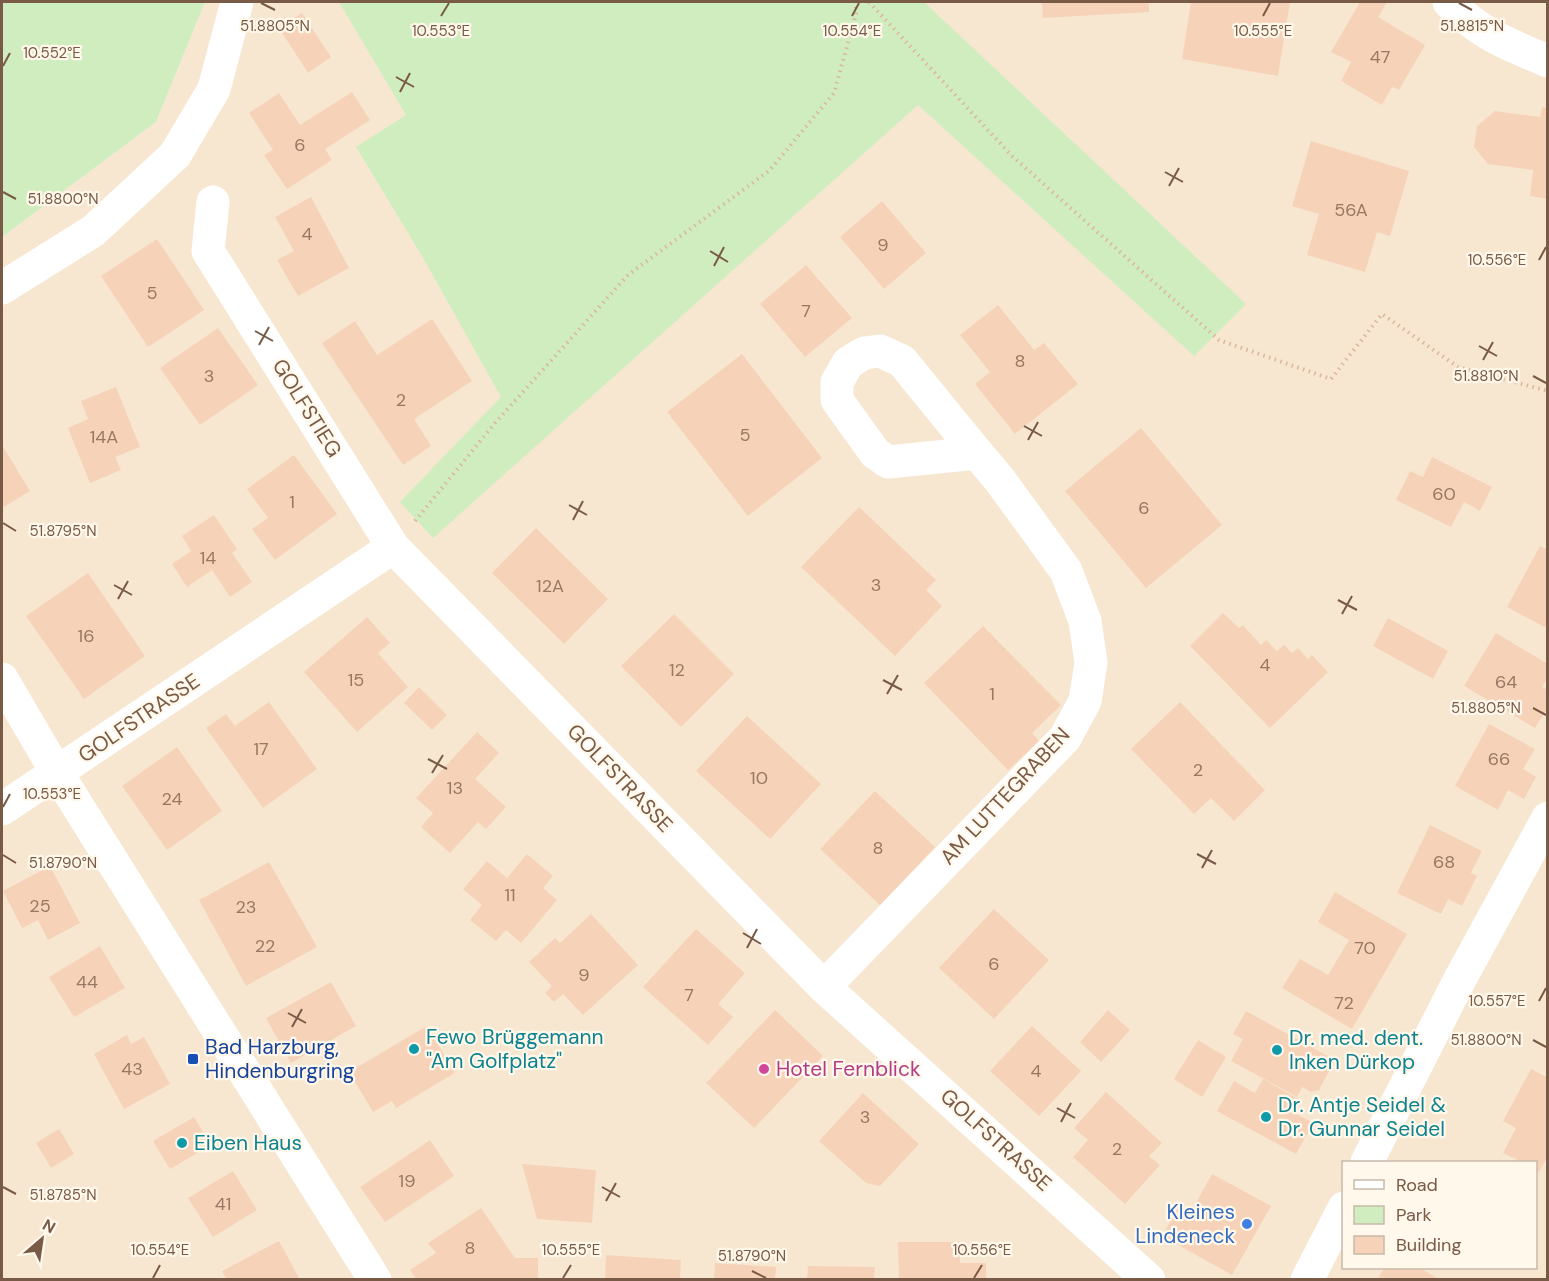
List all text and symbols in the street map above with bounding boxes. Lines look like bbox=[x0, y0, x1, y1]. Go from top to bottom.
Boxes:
text: 51.8805°N bbox=[240, 16, 310, 36]
text: 51.8815°N bbox=[1440, 16, 1504, 36]
text: 10.553°E bbox=[412, 21, 470, 41]
text: 10.554°E bbox=[823, 21, 881, 41]
text: 10.555°E bbox=[1234, 21, 1292, 41]
text: 10.552°E bbox=[23, 43, 81, 63]
house number: 47 bbox=[1370, 45, 1390, 69]
house number: 6 bbox=[294, 133, 306, 157]
text: 51.8800°N bbox=[27, 189, 99, 209]
house number: 56A bbox=[1334, 198, 1368, 222]
house number: 4 bbox=[302, 222, 313, 246]
house number: 9 bbox=[877, 233, 889, 257]
text: 10.556°E bbox=[1468, 250, 1526, 270]
house number: 5 bbox=[147, 281, 157, 305]
house number: 7 bbox=[801, 299, 811, 323]
house number: 8 bbox=[1015, 349, 1025, 373]
street label: GOLFSTIEG bbox=[266, 354, 348, 462]
house number: 3 bbox=[204, 364, 214, 388]
text: 51.8810°N bbox=[1453, 366, 1519, 386]
house number: 2 bbox=[396, 388, 406, 412]
house number: 5 bbox=[740, 423, 750, 447]
house number: 14A bbox=[90, 425, 118, 449]
house number: 60 bbox=[1432, 482, 1456, 506]
house number: 1 bbox=[289, 490, 295, 514]
house number: 6 bbox=[1138, 496, 1150, 520]
text: 51.8795°N bbox=[29, 521, 97, 541]
house number: 14 bbox=[200, 546, 216, 570]
house number: 3 bbox=[871, 573, 881, 597]
house number: 12A bbox=[536, 574, 564, 598]
house number: 16 bbox=[78, 624, 94, 648]
house number: 4 bbox=[1260, 653, 1271, 677]
house number: 12 bbox=[669, 658, 685, 682]
street label: GOLFSTRASSE bbox=[73, 667, 205, 769]
house number: 15 bbox=[348, 668, 364, 692]
house number: 64 bbox=[1495, 670, 1517, 694]
house number: 1 bbox=[989, 682, 995, 706]
text: 51.8805°N bbox=[1451, 698, 1521, 718]
street label: GOLFSTRASSE bbox=[561, 718, 679, 838]
street label: AM LUTTEGRABEN bbox=[934, 721, 1076, 871]
house number: 17 bbox=[253, 737, 269, 761]
house number: 66 bbox=[1488, 747, 1510, 771]
house number: 2 bbox=[1193, 758, 1203, 782]
house number: 10 bbox=[750, 766, 768, 790]
house number: 13 bbox=[447, 776, 463, 800]
text: 10.553°E bbox=[23, 784, 81, 804]
house number: 24 bbox=[162, 787, 183, 811]
house number: 8 bbox=[873, 836, 883, 860]
house number: 68 bbox=[1433, 850, 1455, 874]
text: 51.8790°N bbox=[29, 853, 97, 873]
house number: 11 bbox=[504, 883, 516, 907]
house number: 25 bbox=[29, 894, 51, 918]
house number: 23 bbox=[235, 895, 257, 919]
house number: 22 bbox=[255, 934, 275, 958]
house number: 70 bbox=[1354, 936, 1376, 960]
house number: 6 bbox=[988, 952, 1000, 976]
house number: 9 bbox=[578, 963, 590, 987]
house number: 44 bbox=[76, 970, 98, 994]
house number: 7 bbox=[684, 983, 694, 1007]
house number: 72 bbox=[1334, 991, 1354, 1015]
text: 10.557°E bbox=[1469, 991, 1526, 1011]
place label: Fewo Brüggemann "Am Golfplatz" bbox=[426, 1023, 604, 1075]
place label: Dr. med. dent. Inken Dürkop bbox=[1289, 1024, 1423, 1076]
text: 51.8800°N bbox=[1450, 1030, 1522, 1050]
place label: Bad Harzburg, Hindenburgring bbox=[205, 1033, 355, 1085]
marker: Fewo Brüggemann "Am Golfplatz" bbox=[407, 1042, 421, 1056]
marker: Dr. med. dent. Inken Dürkop bbox=[1270, 1043, 1284, 1057]
marker: Bad Harzburg, Hindenburgring bbox=[186, 1052, 200, 1066]
place label: Hotel Fernblick bbox=[776, 1055, 921, 1083]
house number: 43 bbox=[121, 1057, 143, 1081]
house number: 4 bbox=[1031, 1059, 1042, 1083]
marker: Hotel Fernblick bbox=[757, 1062, 771, 1076]
street label: GOLFSTRASSE bbox=[934, 1083, 1058, 1197]
place label: Dr. Antje Seidel & Dr. Gunnar Seidel bbox=[1278, 1091, 1446, 1143]
house number: 3 bbox=[860, 1105, 870, 1129]
marker: Dr. Antje Seidel & Dr. Gunnar Seidel bbox=[1259, 1110, 1273, 1124]
place label: Eiben Haus bbox=[194, 1129, 302, 1157]
marker: Eiben Haus bbox=[175, 1136, 189, 1150]
house number: 2 bbox=[1112, 1137, 1122, 1161]
legend bbox=[1342, 1161, 1537, 1269]
house number: 19 bbox=[399, 1169, 415, 1193]
text: Road bbox=[1396, 1173, 1438, 1197]
text: 51.8785°N bbox=[29, 1185, 97, 1205]
house number: 41 bbox=[215, 1192, 231, 1216]
place label: Kleines Lindeneck bbox=[1135, 1198, 1235, 1250]
text: Park bbox=[1396, 1203, 1432, 1227]
north arrow bbox=[12, 1209, 72, 1269]
text: N bbox=[39, 1214, 59, 1238]
marker: Kleines Lindeneck bbox=[1240, 1217, 1254, 1231]
text: Building bbox=[1396, 1233, 1461, 1257]
house number: 8 bbox=[465, 1236, 475, 1260]
text: 10.554°E bbox=[131, 1240, 189, 1260]
text: 10.555°E bbox=[542, 1240, 600, 1260]
text: 10.556°E bbox=[953, 1240, 1011, 1260]
text: 51.8790°N bbox=[718, 1246, 786, 1266]

